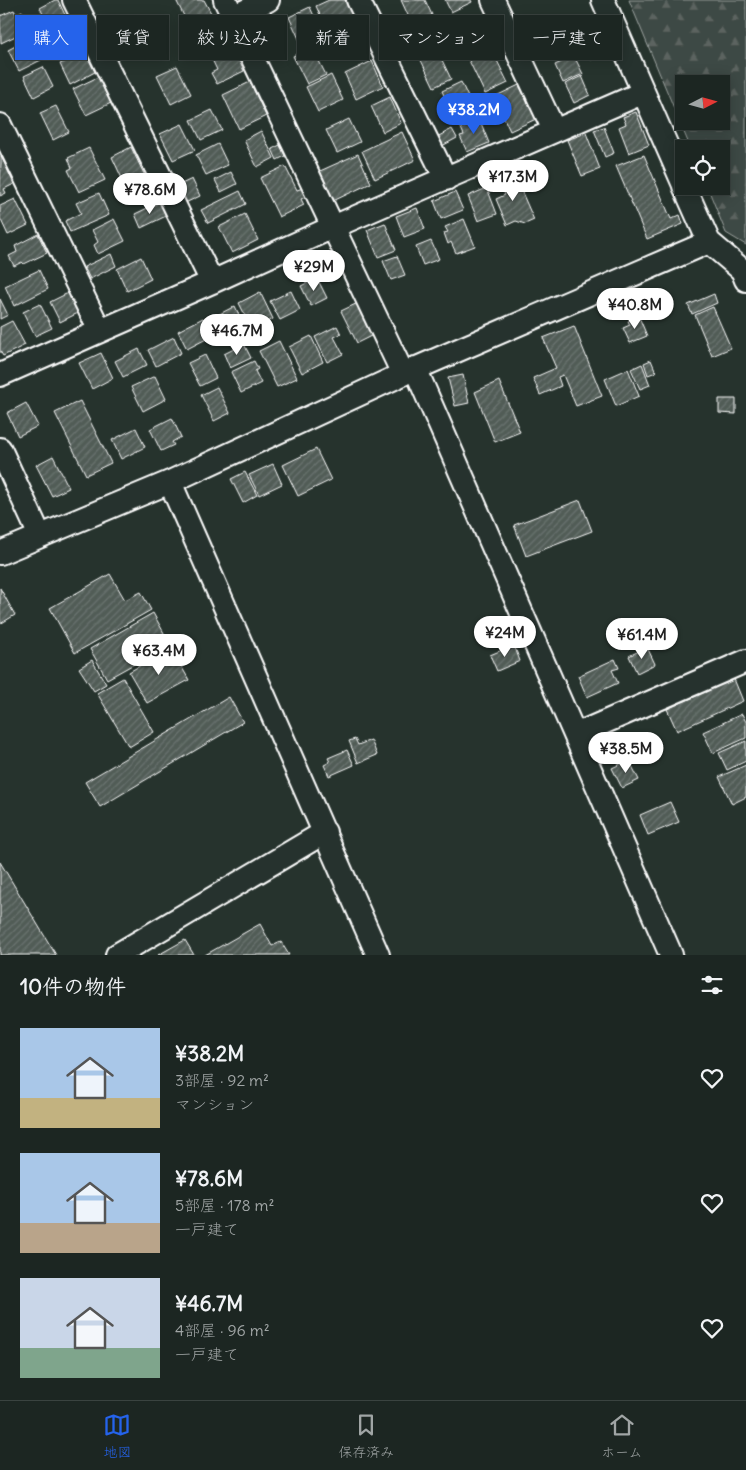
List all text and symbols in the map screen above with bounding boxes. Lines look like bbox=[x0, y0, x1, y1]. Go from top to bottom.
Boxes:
chip: 購入 bbox=[15, 15, 87, 60]
chip: 賃貸 bbox=[97, 15, 169, 60]
chip: 絞り込み bbox=[179, 15, 287, 60]
chip: 新着 bbox=[297, 15, 369, 60]
chip: マンション bbox=[379, 15, 504, 60]
chip: 一戸建て bbox=[514, 15, 622, 60]
north arrow bbox=[675, 75, 730, 130]
map controls bbox=[675, 75, 730, 195]
pin: ¥38.2M bbox=[433, 92, 515, 135]
text: ¥38.2M bbox=[448, 99, 500, 119]
button: locate bbox=[675, 140, 730, 195]
pin: ¥17.3M bbox=[472, 160, 554, 202]
text: ¥17.3M bbox=[489, 166, 537, 186]
pin: ¥78.6M bbox=[109, 172, 191, 215]
text: ¥78.6M bbox=[124, 179, 176, 199]
pin: ¥29M bbox=[284, 250, 344, 292]
text: ¥29M bbox=[294, 256, 334, 276]
pin: ¥40.8M bbox=[594, 288, 676, 330]
text: ¥40.8M bbox=[608, 294, 662, 314]
pin: ¥46.7M bbox=[196, 314, 278, 356]
text: ¥46.7M bbox=[211, 320, 263, 340]
pin: ¥24M bbox=[475, 616, 535, 658]
pin: ¥61.4M bbox=[601, 618, 683, 660]
text: ¥24M bbox=[485, 622, 525, 642]
text: ¥61.4M bbox=[617, 624, 667, 644]
pin: ¥63.4M bbox=[118, 634, 200, 676]
text: ¥63.4M bbox=[133, 640, 185, 660]
pin: ¥38.5M bbox=[585, 732, 667, 774]
text: ¥38.5M bbox=[599, 738, 653, 758]
icon: filters bbox=[698, 971, 726, 999]
text: 10件の物件 bbox=[20, 973, 126, 1000]
text: ¥38.2M bbox=[175, 1040, 244, 1067]
icon: home bbox=[60, 1048, 120, 1108]
icon: heart bbox=[698, 1064, 726, 1092]
text: 3部屋 · 92 m² bbox=[175, 1070, 269, 1090]
text: マンション bbox=[175, 1094, 254, 1114]
text: ¥78.6M bbox=[175, 1165, 243, 1192]
icon: home bbox=[60, 1173, 120, 1233]
icon: heart bbox=[698, 1189, 726, 1217]
text: 5部屋 · 178 m² bbox=[175, 1195, 275, 1215]
text: 一戸建て bbox=[175, 1219, 239, 1239]
text: ¥46.7M bbox=[175, 1290, 243, 1317]
icon: home bbox=[60, 1298, 120, 1358]
icon: heart bbox=[698, 1314, 726, 1342]
text: 4部屋 · 96 m² bbox=[175, 1320, 270, 1340]
text: 一戸建て bbox=[175, 1344, 239, 1364]
tab: 地図 bbox=[103, 1411, 131, 1461]
tab: 保存済み bbox=[338, 1411, 394, 1461]
tab: ホーム bbox=[601, 1411, 643, 1461]

